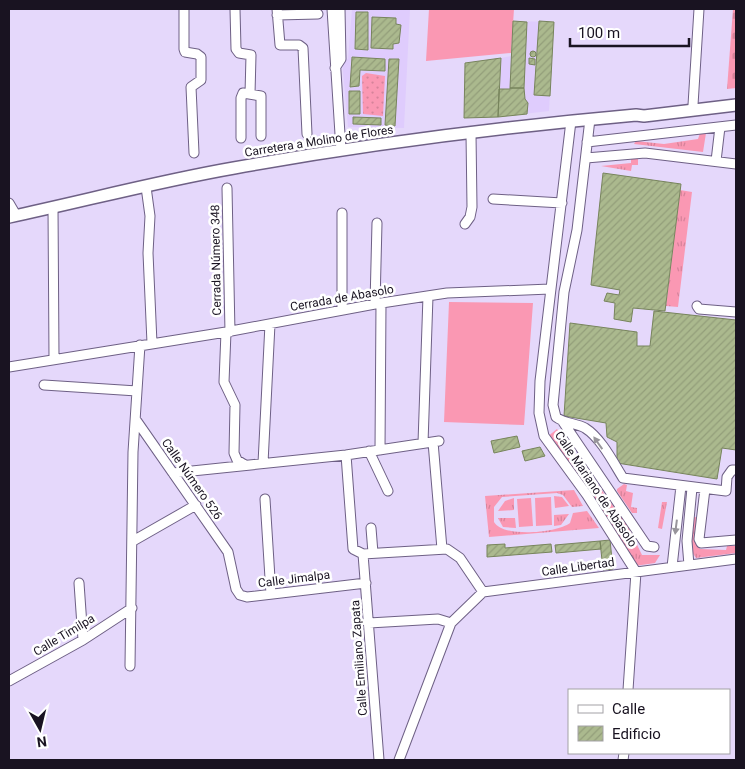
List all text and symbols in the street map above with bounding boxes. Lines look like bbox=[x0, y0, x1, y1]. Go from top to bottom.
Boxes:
scale bar bbox=[570, 15, 689, 47]
text: 100 m bbox=[578, 24, 620, 42]
street label: Carretera a Molino de Flores bbox=[244, 122, 394, 160]
street label: Cerrada Número 348 bbox=[208, 204, 224, 316]
street label: Cerrada de Abasolo bbox=[289, 282, 395, 314]
street label: Calle Mariano de Abasolo bbox=[552, 429, 640, 550]
street label: Calle Número 526 bbox=[159, 436, 225, 522]
one-way arrow bbox=[594, 436, 604, 449]
one-way arrow bbox=[672, 519, 680, 535]
street label: Calle Libertad bbox=[541, 555, 615, 579]
street label: Calle Jimalpa bbox=[257, 568, 331, 590]
street label: Calle Emiliano Zapata bbox=[348, 600, 370, 716]
street label: Calle Timilpa bbox=[31, 611, 97, 659]
legend bbox=[568, 689, 730, 754]
text: Calle bbox=[612, 700, 645, 718]
north arrow bbox=[15, 704, 65, 754]
text: Edificio bbox=[612, 725, 661, 743]
text: N bbox=[36, 733, 48, 750]

